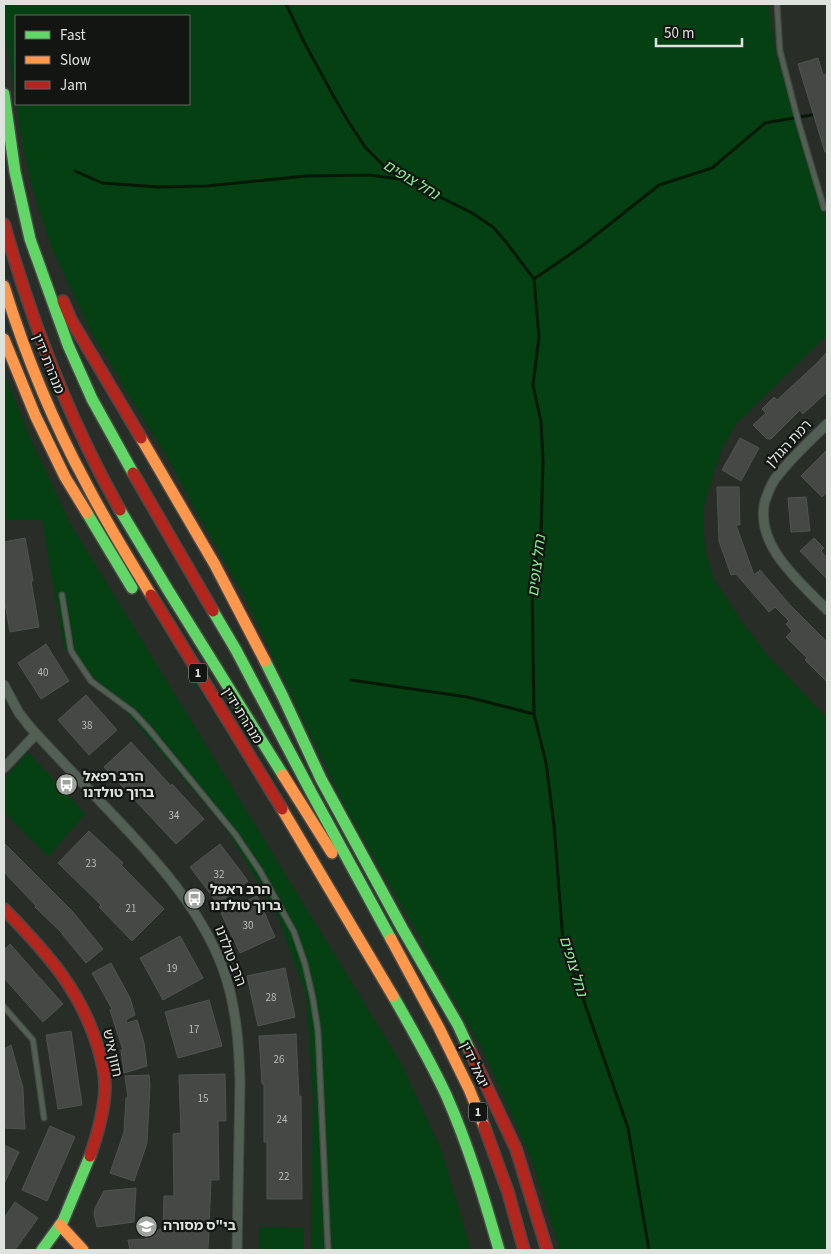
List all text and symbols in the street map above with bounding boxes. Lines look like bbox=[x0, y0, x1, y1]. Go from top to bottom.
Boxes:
legend bbox=[15, 15, 190, 105]
scale bar bbox=[656, 15, 742, 47]
text: 50 m bbox=[664, 23, 694, 44]
text: Fast bbox=[60, 25, 86, 46]
text: Slow bbox=[60, 50, 91, 71]
text: Jam bbox=[60, 75, 87, 96]
water label: נחל צופים bbox=[379, 155, 444, 206]
street label: מנהרת ידין bbox=[27, 331, 69, 397]
street label: רמת הגולן bbox=[762, 416, 816, 472]
water label: נחל צופים bbox=[523, 533, 551, 598]
road number: 1 bbox=[189, 664, 207, 682]
house number: 40 bbox=[38, 665, 48, 680]
street label: מנהרת ידין bbox=[217, 684, 267, 748]
house number: 38 bbox=[82, 718, 93, 733]
place label: הרב רפאל ברוך טולדנו bbox=[83, 767, 154, 803]
bus stop icon: הרב רפאל ברוך טולדנו bbox=[55, 773, 79, 797]
house number: 34 bbox=[169, 808, 180, 823]
house number: 23 bbox=[86, 856, 96, 871]
house number: 32 bbox=[214, 867, 224, 882]
place label: הרב ראפל ברוך טולדנו bbox=[210, 880, 281, 916]
bus stop icon: הרב ראפל ברוך טולדנו bbox=[182, 886, 206, 910]
house number: 21 bbox=[126, 901, 136, 916]
house number: 30 bbox=[243, 918, 253, 933]
street label: הרב טולדנו bbox=[209, 923, 251, 989]
water label: נחל צופים bbox=[554, 933, 593, 1000]
house number: 19 bbox=[167, 961, 177, 976]
house number: 28 bbox=[266, 990, 277, 1005]
house number: 17 bbox=[189, 1022, 199, 1037]
street label: חזון איש bbox=[97, 1027, 127, 1079]
street label: יגאל ידין bbox=[455, 1039, 493, 1091]
house number: 26 bbox=[274, 1052, 285, 1067]
house number: 15 bbox=[198, 1091, 208, 1106]
road number: 1 bbox=[469, 1102, 487, 1122]
house number: 24 bbox=[277, 1112, 288, 1127]
house number: 22 bbox=[279, 1169, 289, 1184]
school or university icon: בי"ס מסורה bbox=[135, 1214, 159, 1238]
place label: בי"ס מסורה bbox=[163, 1216, 236, 1236]

